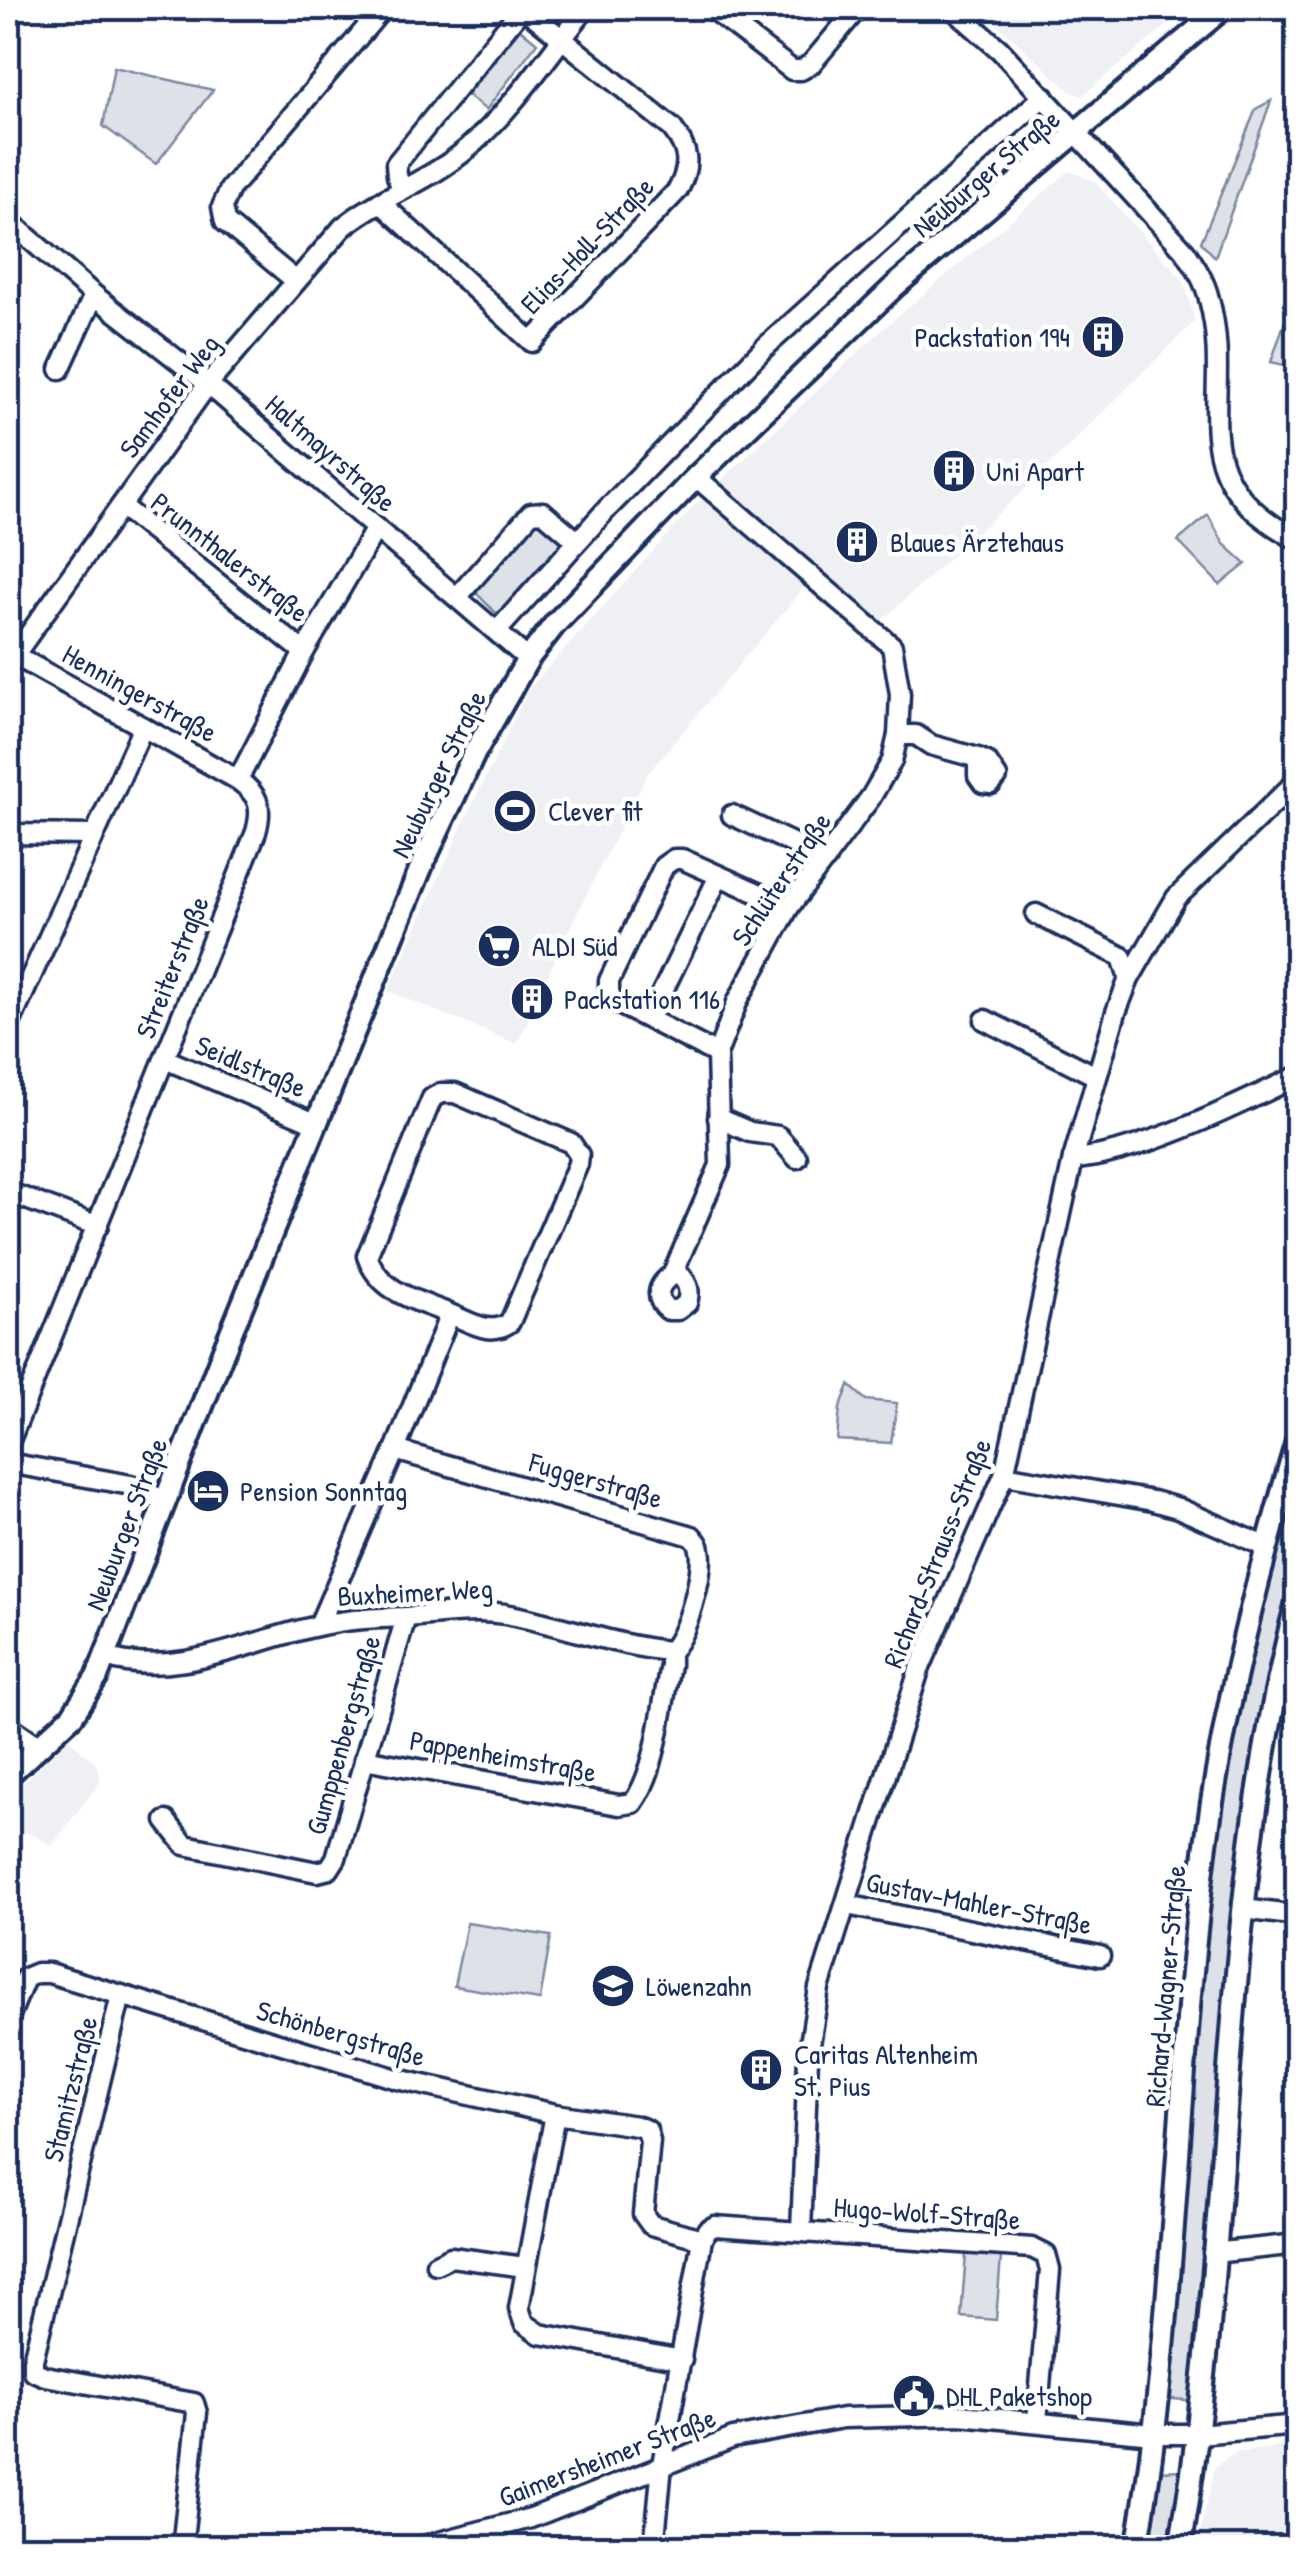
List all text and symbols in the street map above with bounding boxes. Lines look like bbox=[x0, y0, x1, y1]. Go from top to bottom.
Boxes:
street label: Neuburger Straße bbox=[904, 100, 1068, 246]
street label: Elias-Holl-Straße bbox=[512, 168, 662, 322]
building icon: Packstation 194 bbox=[1080, 314, 1126, 360]
place label: Packstation 194 bbox=[914, 318, 1070, 356]
street label: Samhofer Weg bbox=[110, 327, 228, 465]
street label: Haltmayrstraße bbox=[257, 386, 405, 520]
building icon: Uni Apart bbox=[931, 448, 977, 494]
place label: Uni Apart bbox=[986, 452, 1084, 490]
street label: Prunnthalerstraße bbox=[143, 483, 317, 631]
building icon: Blaues Ärztehaus bbox=[834, 519, 880, 565]
place label: Blaues Ärztehaus bbox=[890, 523, 1064, 561]
street label: Henningerstraße bbox=[56, 635, 224, 751]
street label: Neuburger Straße bbox=[381, 684, 495, 864]
sports icon: Clever fit bbox=[492, 788, 538, 834]
place label: Clever fit bbox=[548, 792, 643, 830]
street label: Schlüterstraße bbox=[722, 805, 840, 953]
street label: Streiterstraße bbox=[126, 890, 218, 1044]
supermarket icon: ALDI Süd bbox=[476, 923, 522, 969]
place label: ALDI Süd bbox=[532, 927, 617, 965]
building icon: Packstation 116 bbox=[509, 976, 555, 1022]
place label: Packstation 116 bbox=[564, 980, 720, 1018]
street label: Seidlstraße bbox=[190, 1026, 312, 1106]
street label: Neuburger Straße bbox=[76, 1432, 176, 1616]
street label: Richard-Strauss-Straße bbox=[874, 1433, 1000, 1673]
street label: Fuggerstraße bbox=[524, 1443, 667, 1517]
hotel icon: Pension Sonntag bbox=[185, 1468, 231, 1514]
place label: Pension Sonntag bbox=[240, 1472, 407, 1510]
street label: Buxheimer Weg bbox=[336, 1569, 494, 1615]
street label: Gumppenbergstraße bbox=[296, 1631, 390, 1839]
street label: Pappenheimstraße bbox=[407, 1721, 599, 1791]
street label: Gustav-Mahler-Straße bbox=[863, 1863, 1095, 1943]
street label: Richard-Wagner-Straße bbox=[1136, 1864, 1194, 2108]
school or university icon: Löwenzahn bbox=[590, 1963, 636, 2009]
place label: Löwenzahn bbox=[646, 1967, 752, 2005]
street label: Schönbergstraße bbox=[252, 1991, 430, 2075]
street label: Stamitzstraße bbox=[34, 2012, 106, 2166]
place label: Caritas Altenheim St. Pius bbox=[794, 2035, 978, 2105]
building icon: Caritas Altenheim St. Pius bbox=[738, 2047, 784, 2093]
street label: Hugo-Wolf-Straße bbox=[832, 2188, 1022, 2238]
public building icon: DHL Paketshop bbox=[891, 2373, 937, 2419]
place label: DHL Paketshop bbox=[946, 2377, 1092, 2415]
street label: Gaimersheimer Straße bbox=[493, 2398, 721, 2516]

